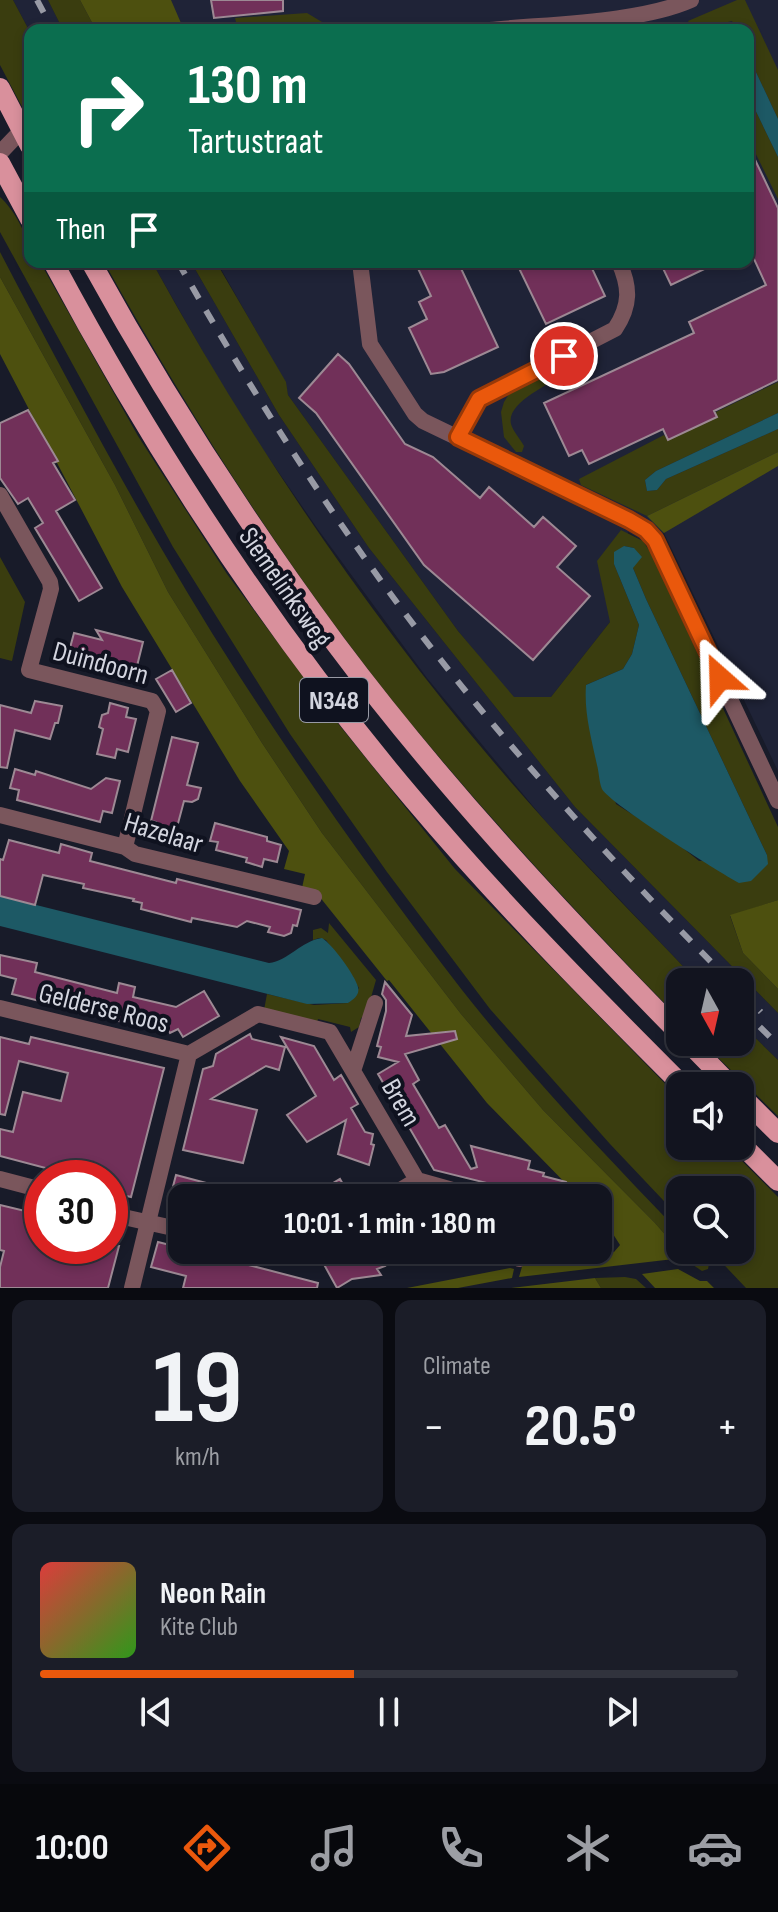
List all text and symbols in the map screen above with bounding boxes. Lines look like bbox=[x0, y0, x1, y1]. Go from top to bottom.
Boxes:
text: 130 m bbox=[188, 53, 308, 120]
icon: right bbox=[56, 56, 160, 160]
text: Tartustraat bbox=[188, 121, 323, 164]
icon: arrive bbox=[122, 208, 166, 252]
text: Then bbox=[56, 212, 106, 248]
pin bbox=[530, 322, 598, 390]
icon: arrive bbox=[542, 334, 586, 378]
street label: Siemelinksweg bbox=[231, 521, 338, 654]
street label: Duindoorn bbox=[49, 635, 152, 692]
position arrow bbox=[678, 636, 762, 720]
road number: N348 bbox=[300, 678, 368, 722]
street label: Hazelaar bbox=[120, 806, 207, 861]
north arrow bbox=[666, 968, 754, 1056]
map controls bbox=[666, 968, 754, 1264]
street label: Gelderse Roos bbox=[35, 976, 172, 1041]
button: sound bbox=[666, 1072, 754, 1160]
street label: Brem bbox=[374, 1073, 427, 1132]
speed limit sign: 30 bbox=[24, 1160, 128, 1264]
button: search bbox=[666, 1176, 754, 1264]
text: 10:01 · 1 min · 180 m bbox=[284, 1206, 496, 1242]
text: 19 bbox=[152, 1327, 243, 1452]
text: Climate bbox=[423, 1351, 491, 1382]
text: 20.5° bbox=[524, 1391, 637, 1463]
text: − bbox=[423, 1401, 445, 1454]
text: + bbox=[716, 1401, 738, 1454]
text: km/h bbox=[175, 1442, 220, 1473]
text: Neon Rain bbox=[160, 1576, 266, 1612]
text: Kite Club bbox=[160, 1612, 238, 1643]
icon: previous bbox=[134, 1690, 178, 1734]
icon: pause bbox=[367, 1690, 411, 1734]
icon: next bbox=[600, 1690, 644, 1734]
icon: directions bbox=[179, 1820, 235, 1876]
icon: music bbox=[306, 1820, 362, 1876]
icon: phone bbox=[433, 1820, 489, 1876]
icon: climate bbox=[560, 1820, 616, 1876]
icon: car bbox=[687, 1820, 743, 1876]
text: 10:00 bbox=[35, 1827, 109, 1870]

